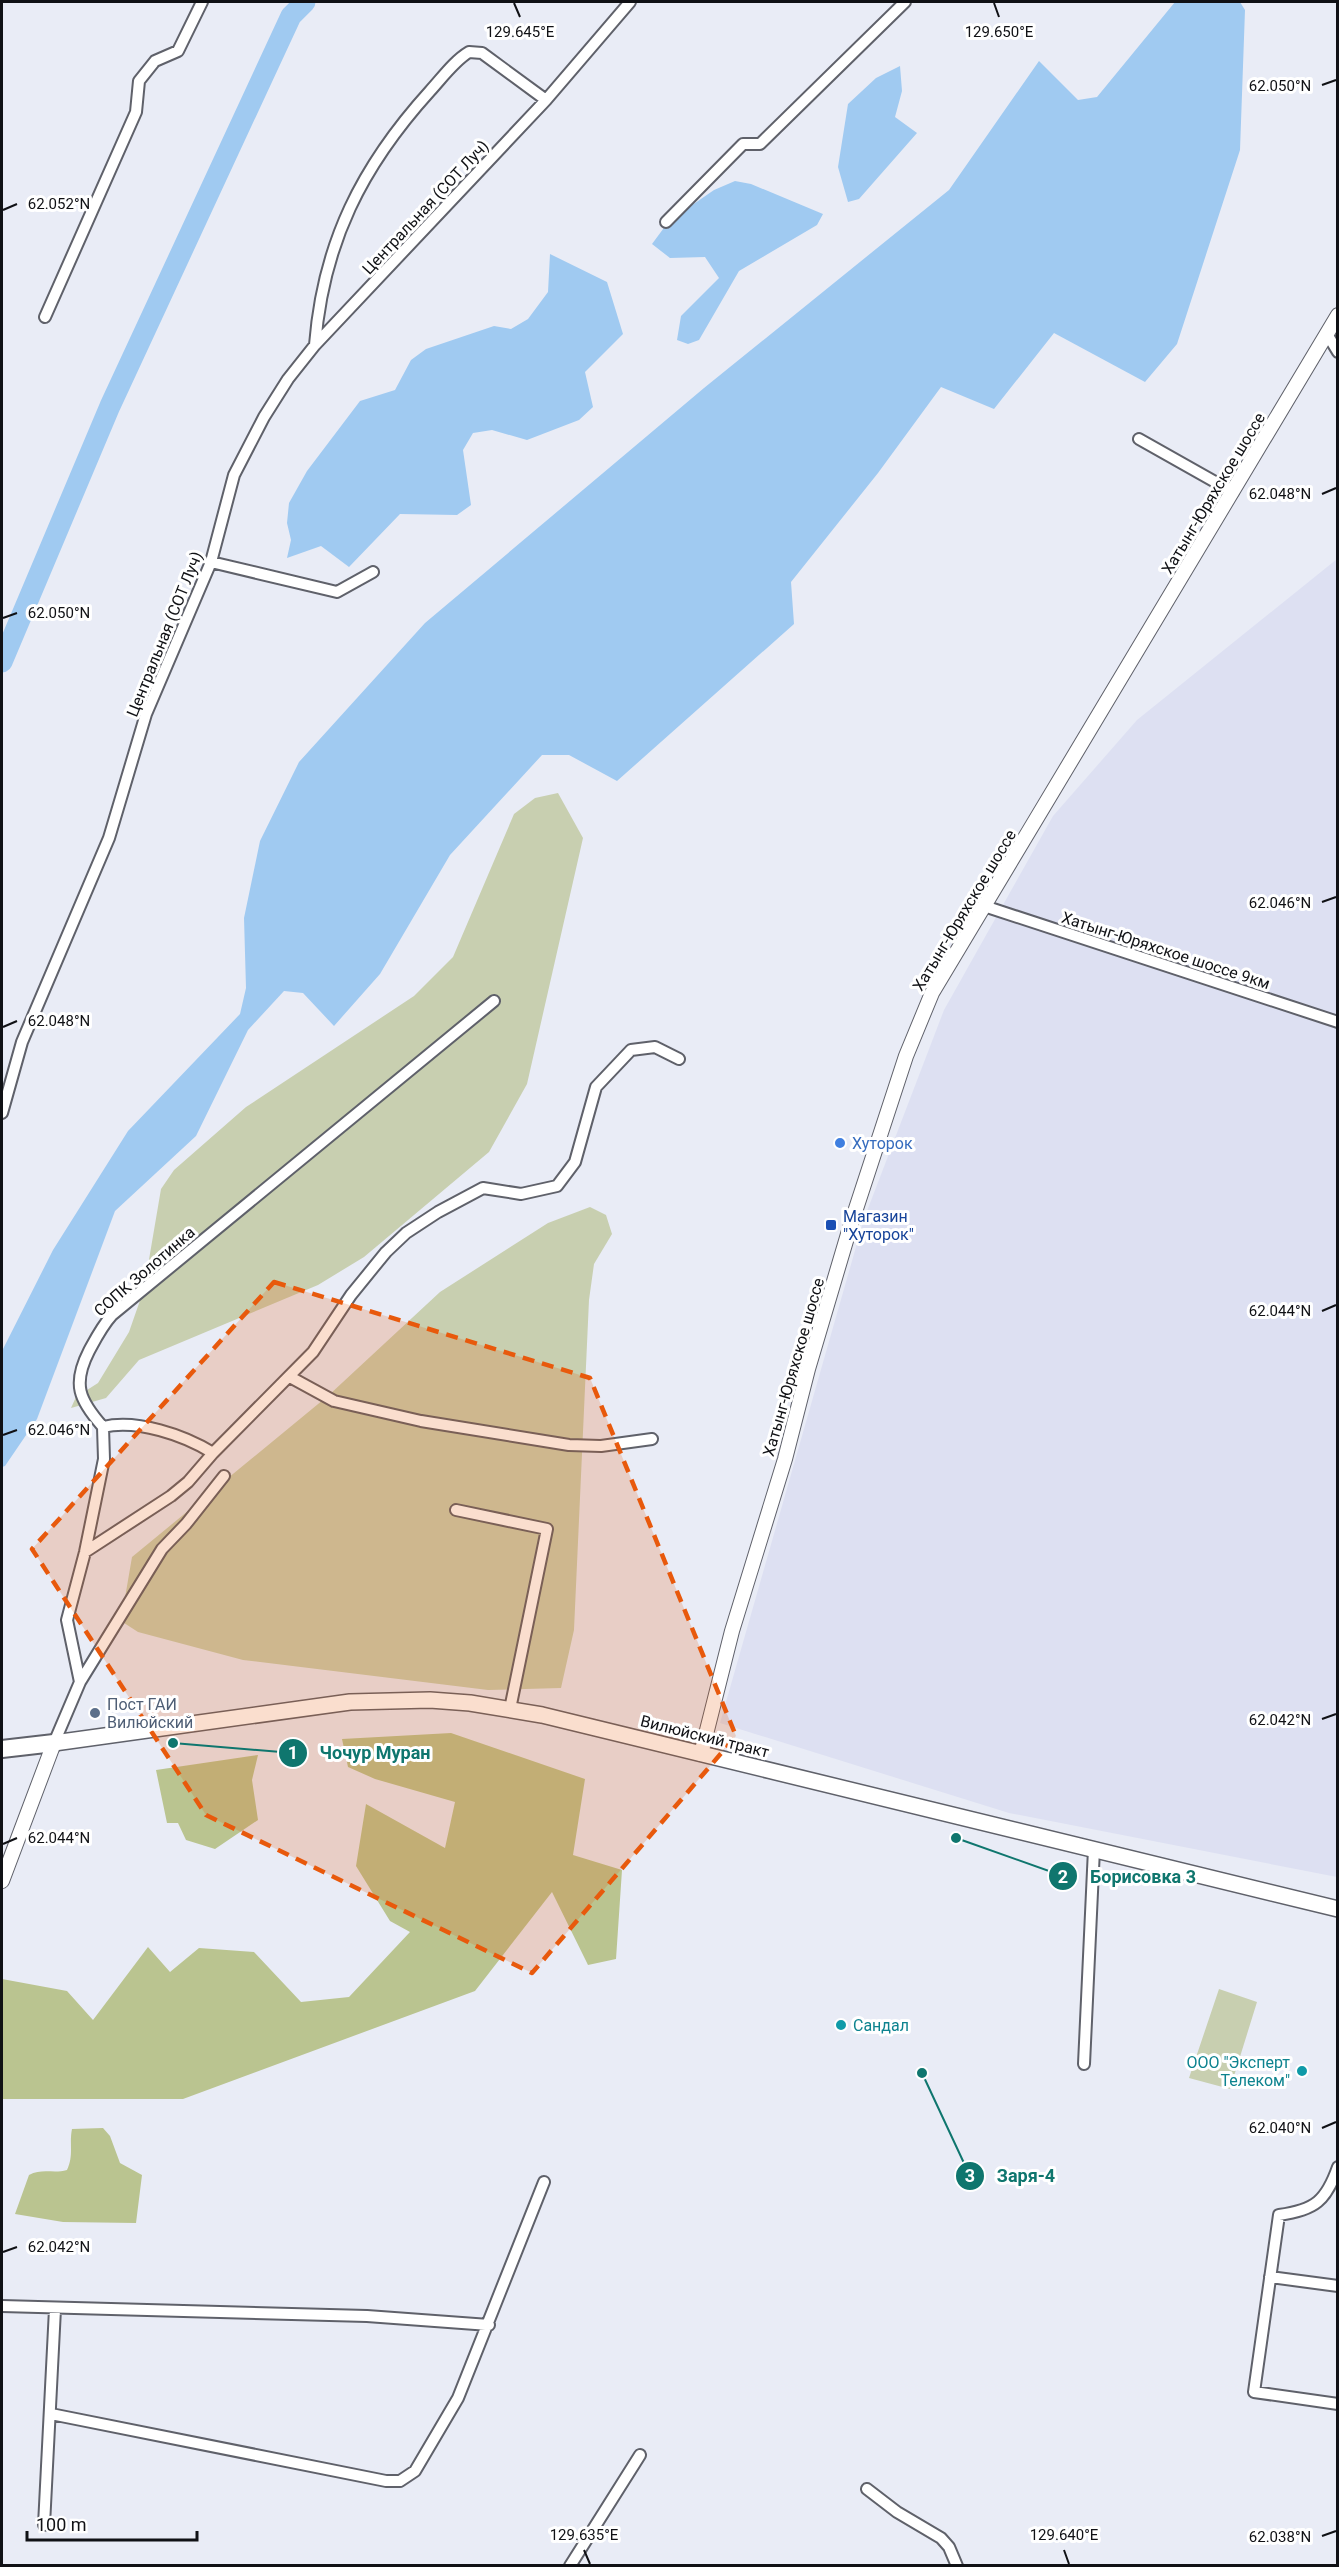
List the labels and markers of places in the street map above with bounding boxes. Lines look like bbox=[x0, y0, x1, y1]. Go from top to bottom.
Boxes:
place label: Хуторок bbox=[852, 1134, 913, 1153]
marker: Хуторок bbox=[833, 1136, 847, 1150]
place label: Магазин "Хуторок" bbox=[843, 1207, 914, 1244]
marker: Магазин "Хуторок" bbox=[824, 1218, 838, 1232]
place label: Пост ГАИ Вилюйский bbox=[107, 1695, 193, 1732]
marker: Пост ГАИ Вилюйский bbox=[88, 1706, 102, 1720]
callout: Чочур Муран bbox=[278, 1735, 443, 1771]
callout: Борисовка 3 bbox=[1048, 1858, 1208, 1894]
place label: Сандал bbox=[853, 2016, 909, 2035]
marker: Сандал bbox=[834, 2018, 848, 2032]
place label: ООО "Эксперт Телеком" bbox=[1186, 2053, 1290, 2090]
marker: ООО "Эксперт Телеком" bbox=[1295, 2064, 1309, 2078]
callout: Заря-4 bbox=[955, 2158, 1067, 2194]

